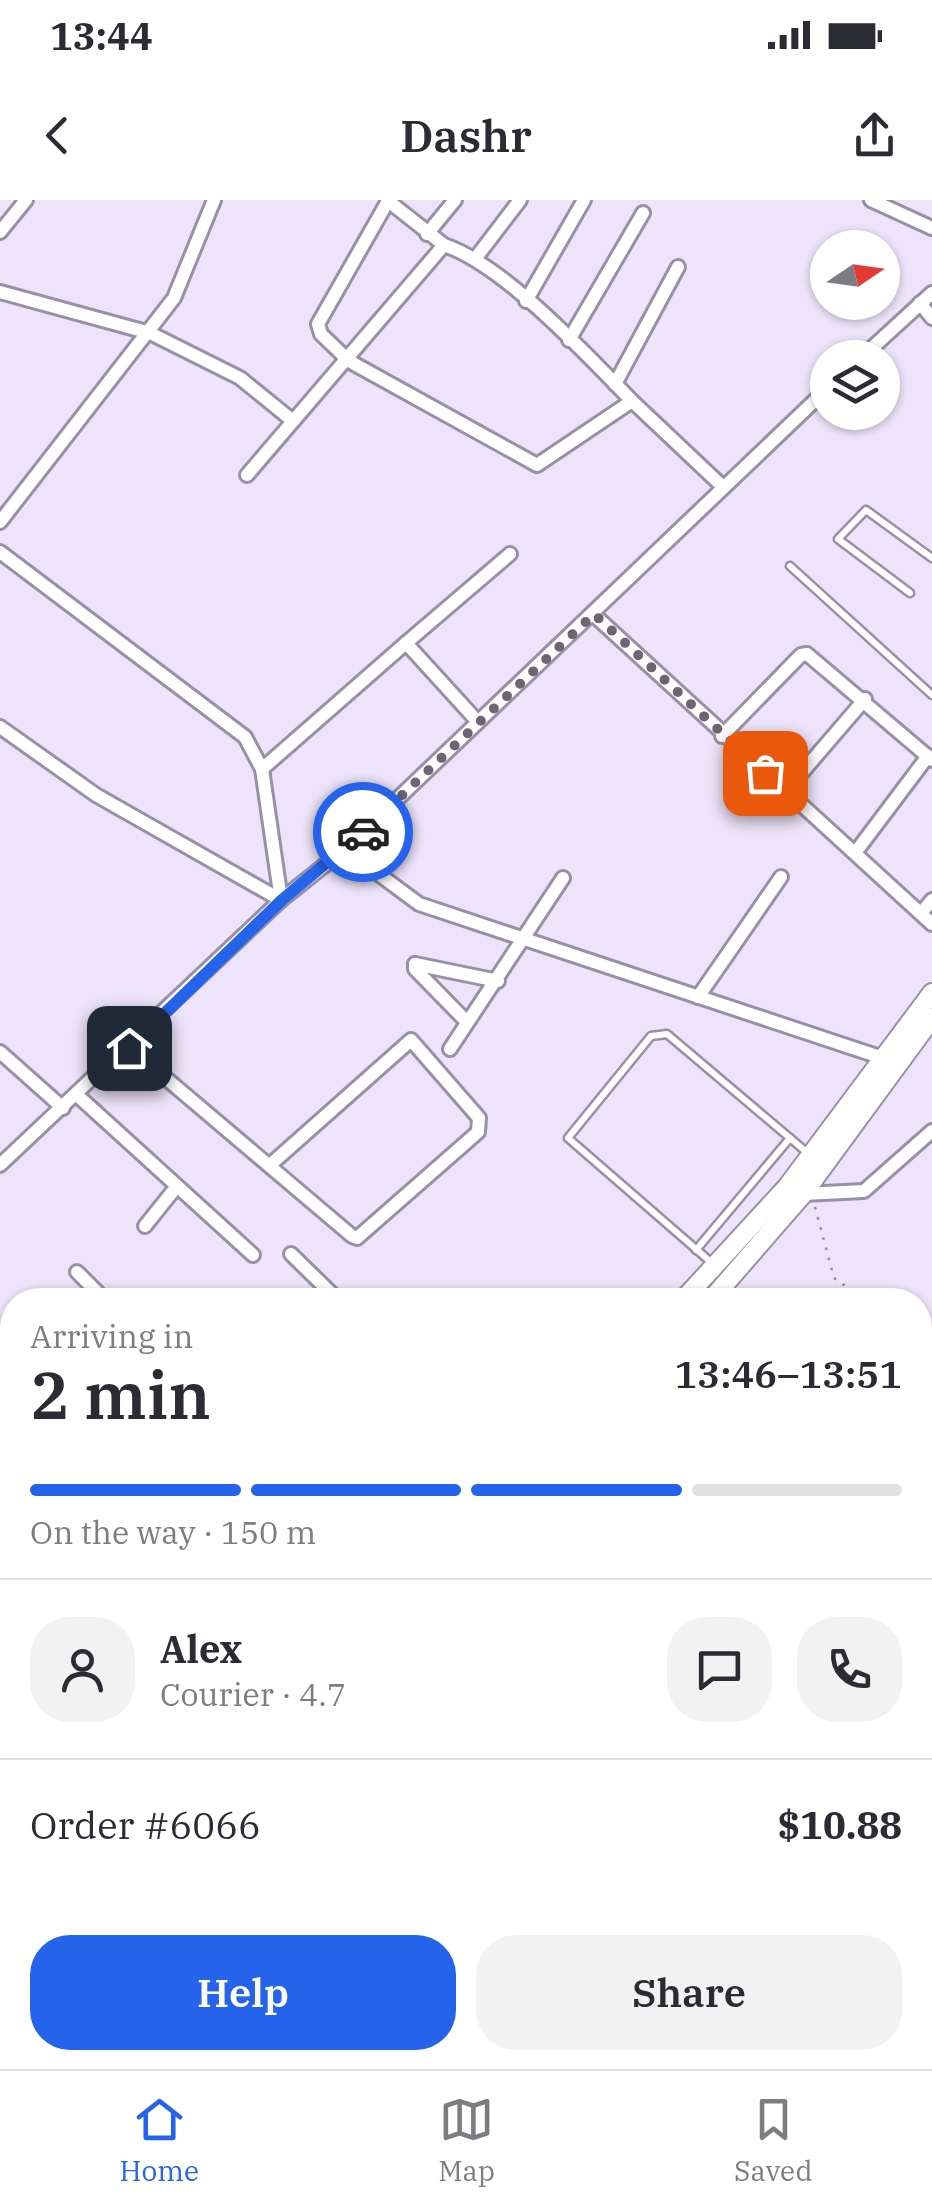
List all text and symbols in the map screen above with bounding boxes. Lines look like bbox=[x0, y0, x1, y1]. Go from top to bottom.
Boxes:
text: 13:44 bbox=[50, 11, 153, 60]
text: Dashr bbox=[400, 106, 532, 164]
icon: back bbox=[30, 108, 85, 163]
icon: share bbox=[847, 108, 902, 163]
north arrow bbox=[810, 230, 900, 320]
map controls bbox=[810, 230, 900, 430]
button: layers bbox=[810, 340, 900, 430]
pin bbox=[723, 731, 808, 816]
icon: bag bbox=[738, 746, 793, 801]
courier bbox=[313, 782, 413, 882]
icon: car bbox=[336, 805, 391, 860]
pin bbox=[87, 1006, 172, 1091]
icon: home bbox=[102, 1021, 157, 1076]
text: Arriving in bbox=[30, 1315, 193, 1357]
text: 13:46–13:51 bbox=[675, 1349, 902, 1398]
text: 2 min bbox=[30, 1352, 211, 1437]
text: On the way · 150 m bbox=[30, 1511, 316, 1553]
button: person bbox=[30, 1617, 135, 1722]
button: chat bbox=[667, 1617, 772, 1722]
button: phone bbox=[797, 1617, 902, 1722]
text: Alex bbox=[160, 1624, 242, 1673]
text: Courier · 4.7 bbox=[160, 1673, 346, 1715]
text: Order #6066 bbox=[30, 1800, 261, 1849]
text: $10.88 bbox=[777, 1800, 902, 1849]
button: Help bbox=[30, 1935, 456, 2050]
button: Share bbox=[476, 1935, 902, 2050]
tab: Home bbox=[120, 2092, 199, 2189]
tab: Map bbox=[438, 2092, 495, 2189]
tab: Saved bbox=[734, 2092, 812, 2189]

